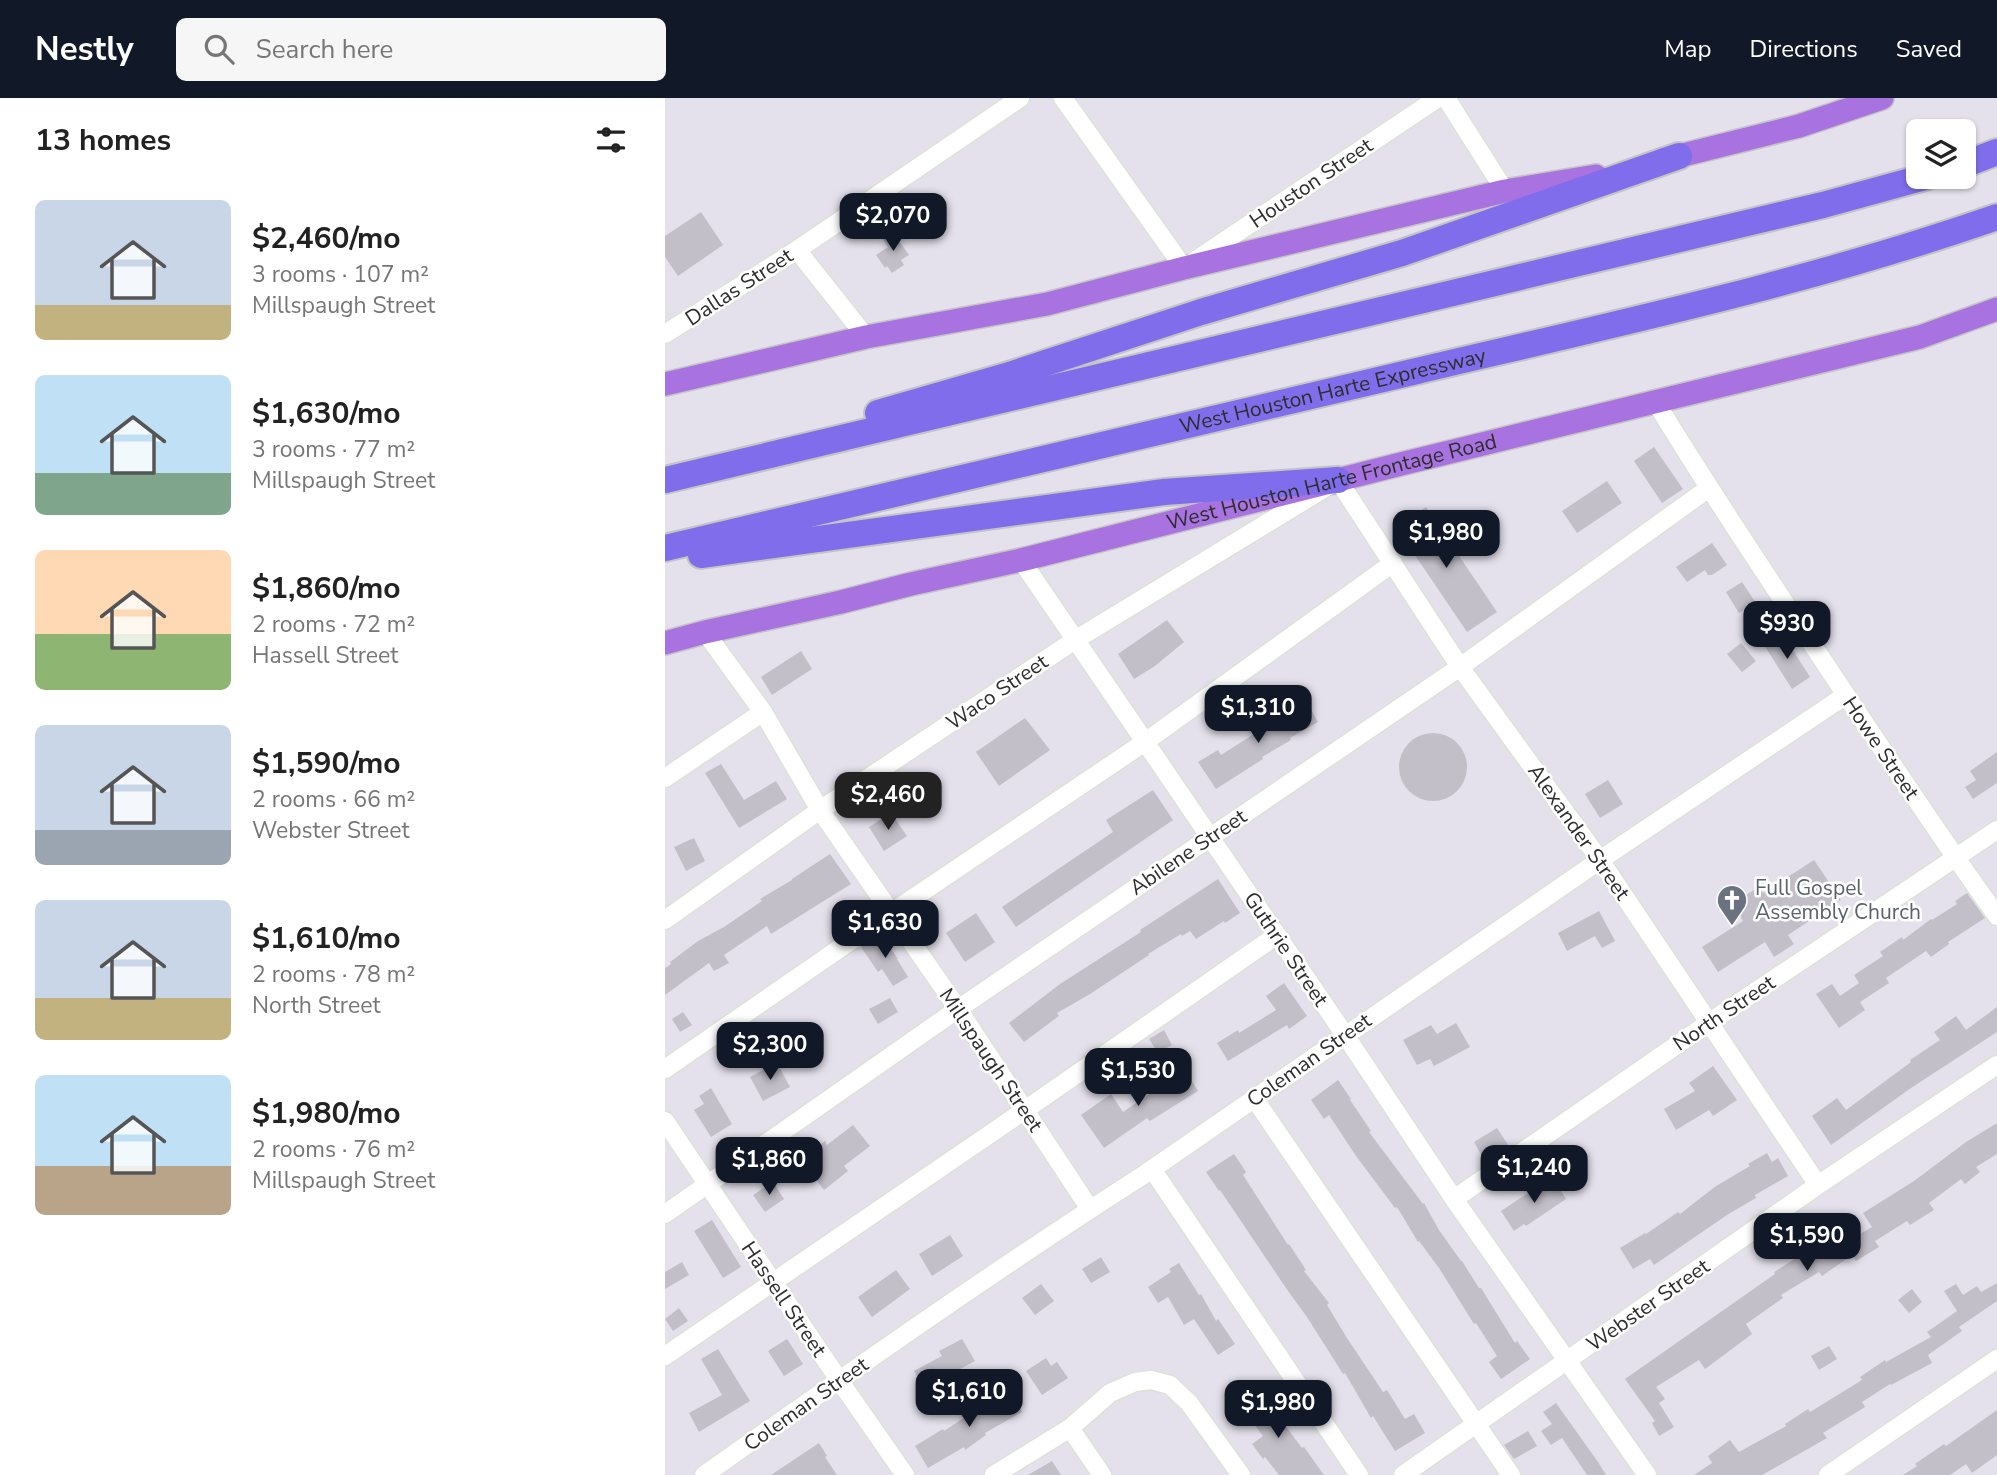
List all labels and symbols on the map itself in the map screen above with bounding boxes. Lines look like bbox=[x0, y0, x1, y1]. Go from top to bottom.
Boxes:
street label: Houston Street bbox=[1244, 131, 1379, 235]
pin: $2,070 bbox=[836, 194, 950, 253]
street label: Dallas Street bbox=[680, 241, 799, 332]
street label: West Houston Harte Expressway bbox=[1177, 341, 1489, 440]
street label: West Houston Harte Frontage Road bbox=[1164, 427, 1500, 537]
pin: $1,980 bbox=[1389, 510, 1503, 570]
pin: $930 bbox=[1746, 602, 1828, 661]
street label: Waco Street bbox=[941, 647, 1054, 736]
pin: $1,310 bbox=[1201, 686, 1315, 745]
street label: Howe Street bbox=[1836, 691, 1926, 806]
street label: Alexander Street bbox=[1522, 758, 1637, 906]
pin: $2,460 bbox=[831, 772, 945, 832]
street label: Abilene Street bbox=[1124, 802, 1253, 901]
place label: Full Gospel Assembly Church bbox=[1755, 874, 1921, 926]
church icon: Full Gospel Assembly Church bbox=[1715, 883, 1749, 927]
street label: Guthrie Street bbox=[1237, 886, 1335, 1012]
pin: $1,630 bbox=[828, 900, 942, 960]
street label: North Street bbox=[1668, 968, 1781, 1057]
street label: Millspaugh Street bbox=[933, 983, 1050, 1138]
street label: Coleman Street bbox=[1241, 1006, 1377, 1113]
pin: $2,300 bbox=[713, 1023, 827, 1082]
pin: $1,530 bbox=[1081, 1048, 1195, 1108]
pin: $1,860 bbox=[712, 1138, 826, 1197]
pin: $1,240 bbox=[1477, 1146, 1591, 1205]
pin: $1,590 bbox=[1750, 1214, 1864, 1273]
street label: Hassell Street bbox=[735, 1236, 833, 1363]
street label: Webster Street bbox=[1581, 1252, 1716, 1358]
street label: Coleman Street bbox=[738, 1350, 874, 1457]
pin: $1,610 bbox=[912, 1370, 1026, 1429]
pin: $1,980 bbox=[1221, 1380, 1335, 1440]

